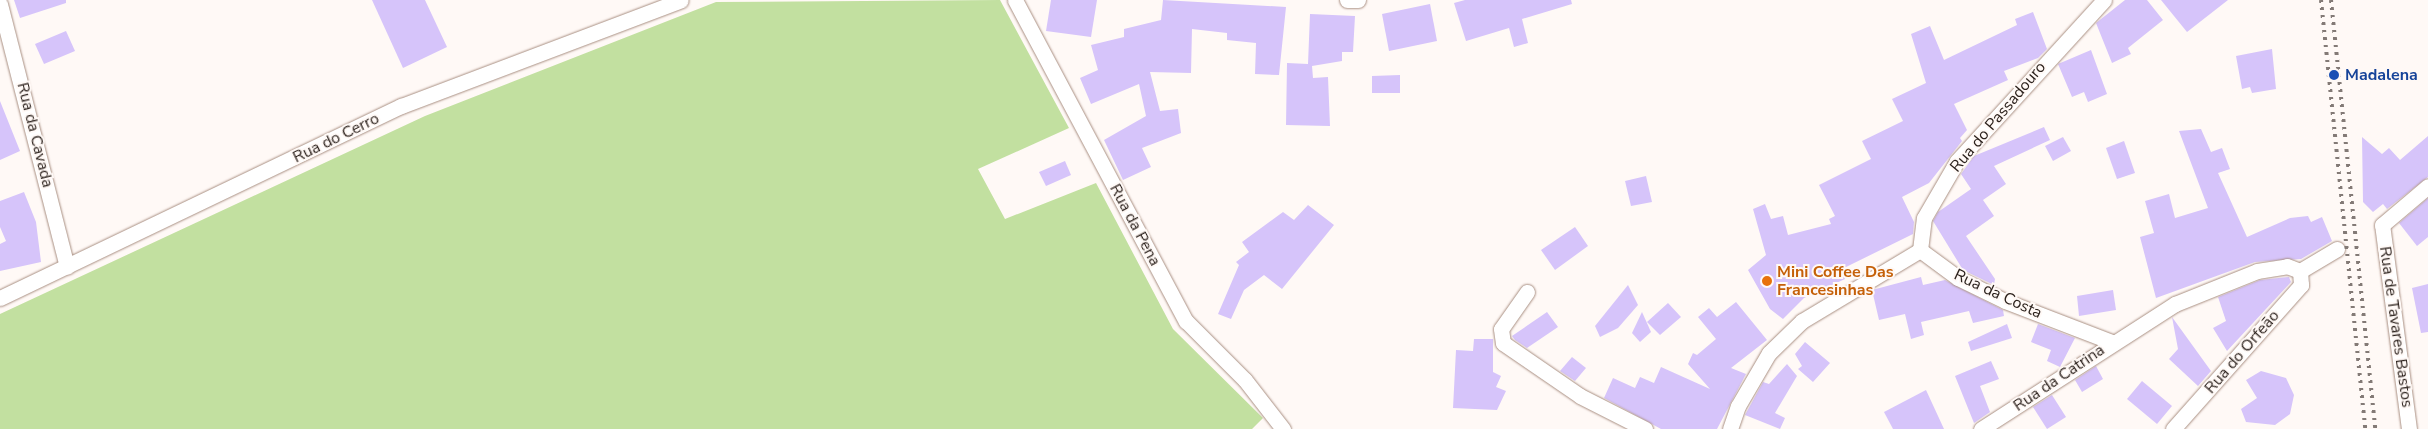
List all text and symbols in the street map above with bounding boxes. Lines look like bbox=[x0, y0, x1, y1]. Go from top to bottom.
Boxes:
street label: Rua do Passadouro bbox=[1946, 58, 2050, 176]
place label: Madalena bbox=[2345, 65, 2418, 85]
marker: Madalena bbox=[2327, 68, 2341, 82]
street label: Rua da Cavada bbox=[13, 81, 57, 189]
street label: Rua do Cerro bbox=[290, 109, 382, 167]
street label: Rua da Pena bbox=[1105, 181, 1165, 269]
street label: Rua de Tavares Bastos bbox=[2375, 245, 2417, 409]
place label: Mini Coffee Das Francesinhas bbox=[1777, 262, 1894, 300]
street label: Rua da Costa bbox=[1951, 265, 2045, 323]
marker: Mini Coffee Das Francesinhas bbox=[1761, 275, 1773, 287]
street label: Rua do Orfeão bbox=[2201, 306, 2283, 398]
street label: Rua da Catrina bbox=[2010, 340, 2108, 416]

